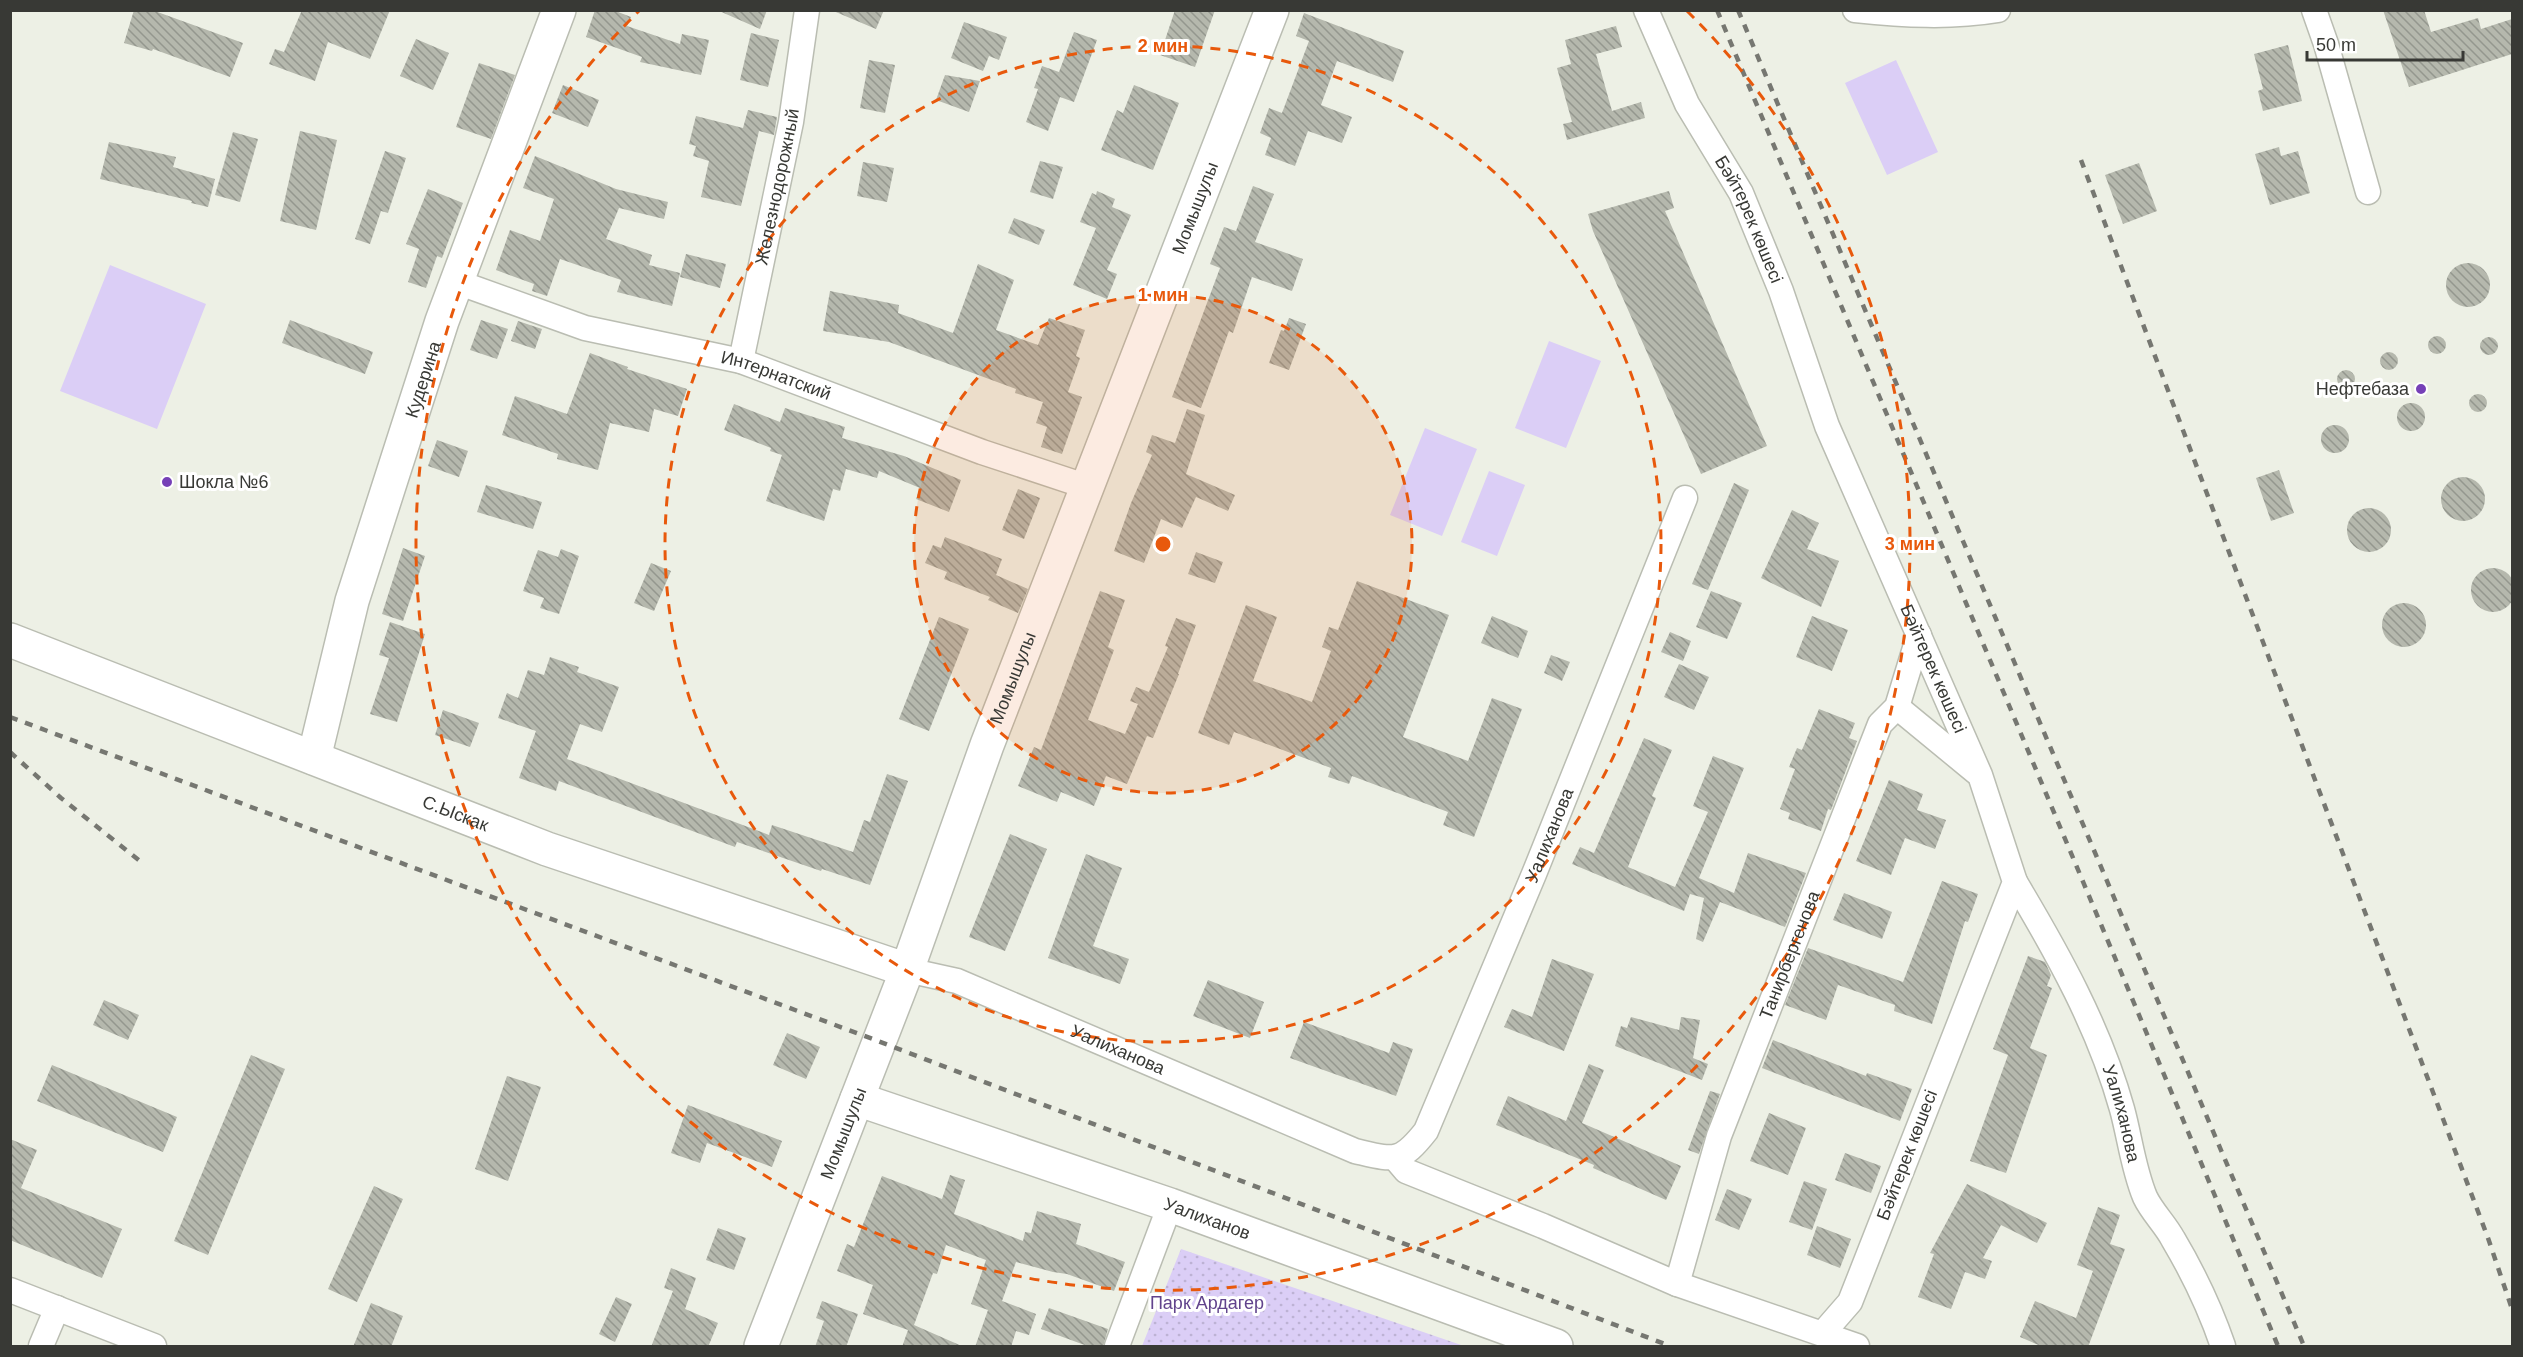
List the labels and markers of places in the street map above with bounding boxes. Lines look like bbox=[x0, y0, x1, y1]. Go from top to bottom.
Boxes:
place label: Нефтебаза bbox=[2316, 379, 2410, 399]
marker: Нефтебаза bbox=[2414, 382, 2428, 396]
place label: Шокла №6 bbox=[179, 472, 268, 492]
marker: Шокла №6 bbox=[160, 475, 174, 489]
centre of rings bbox=[1153, 534, 1173, 554]

